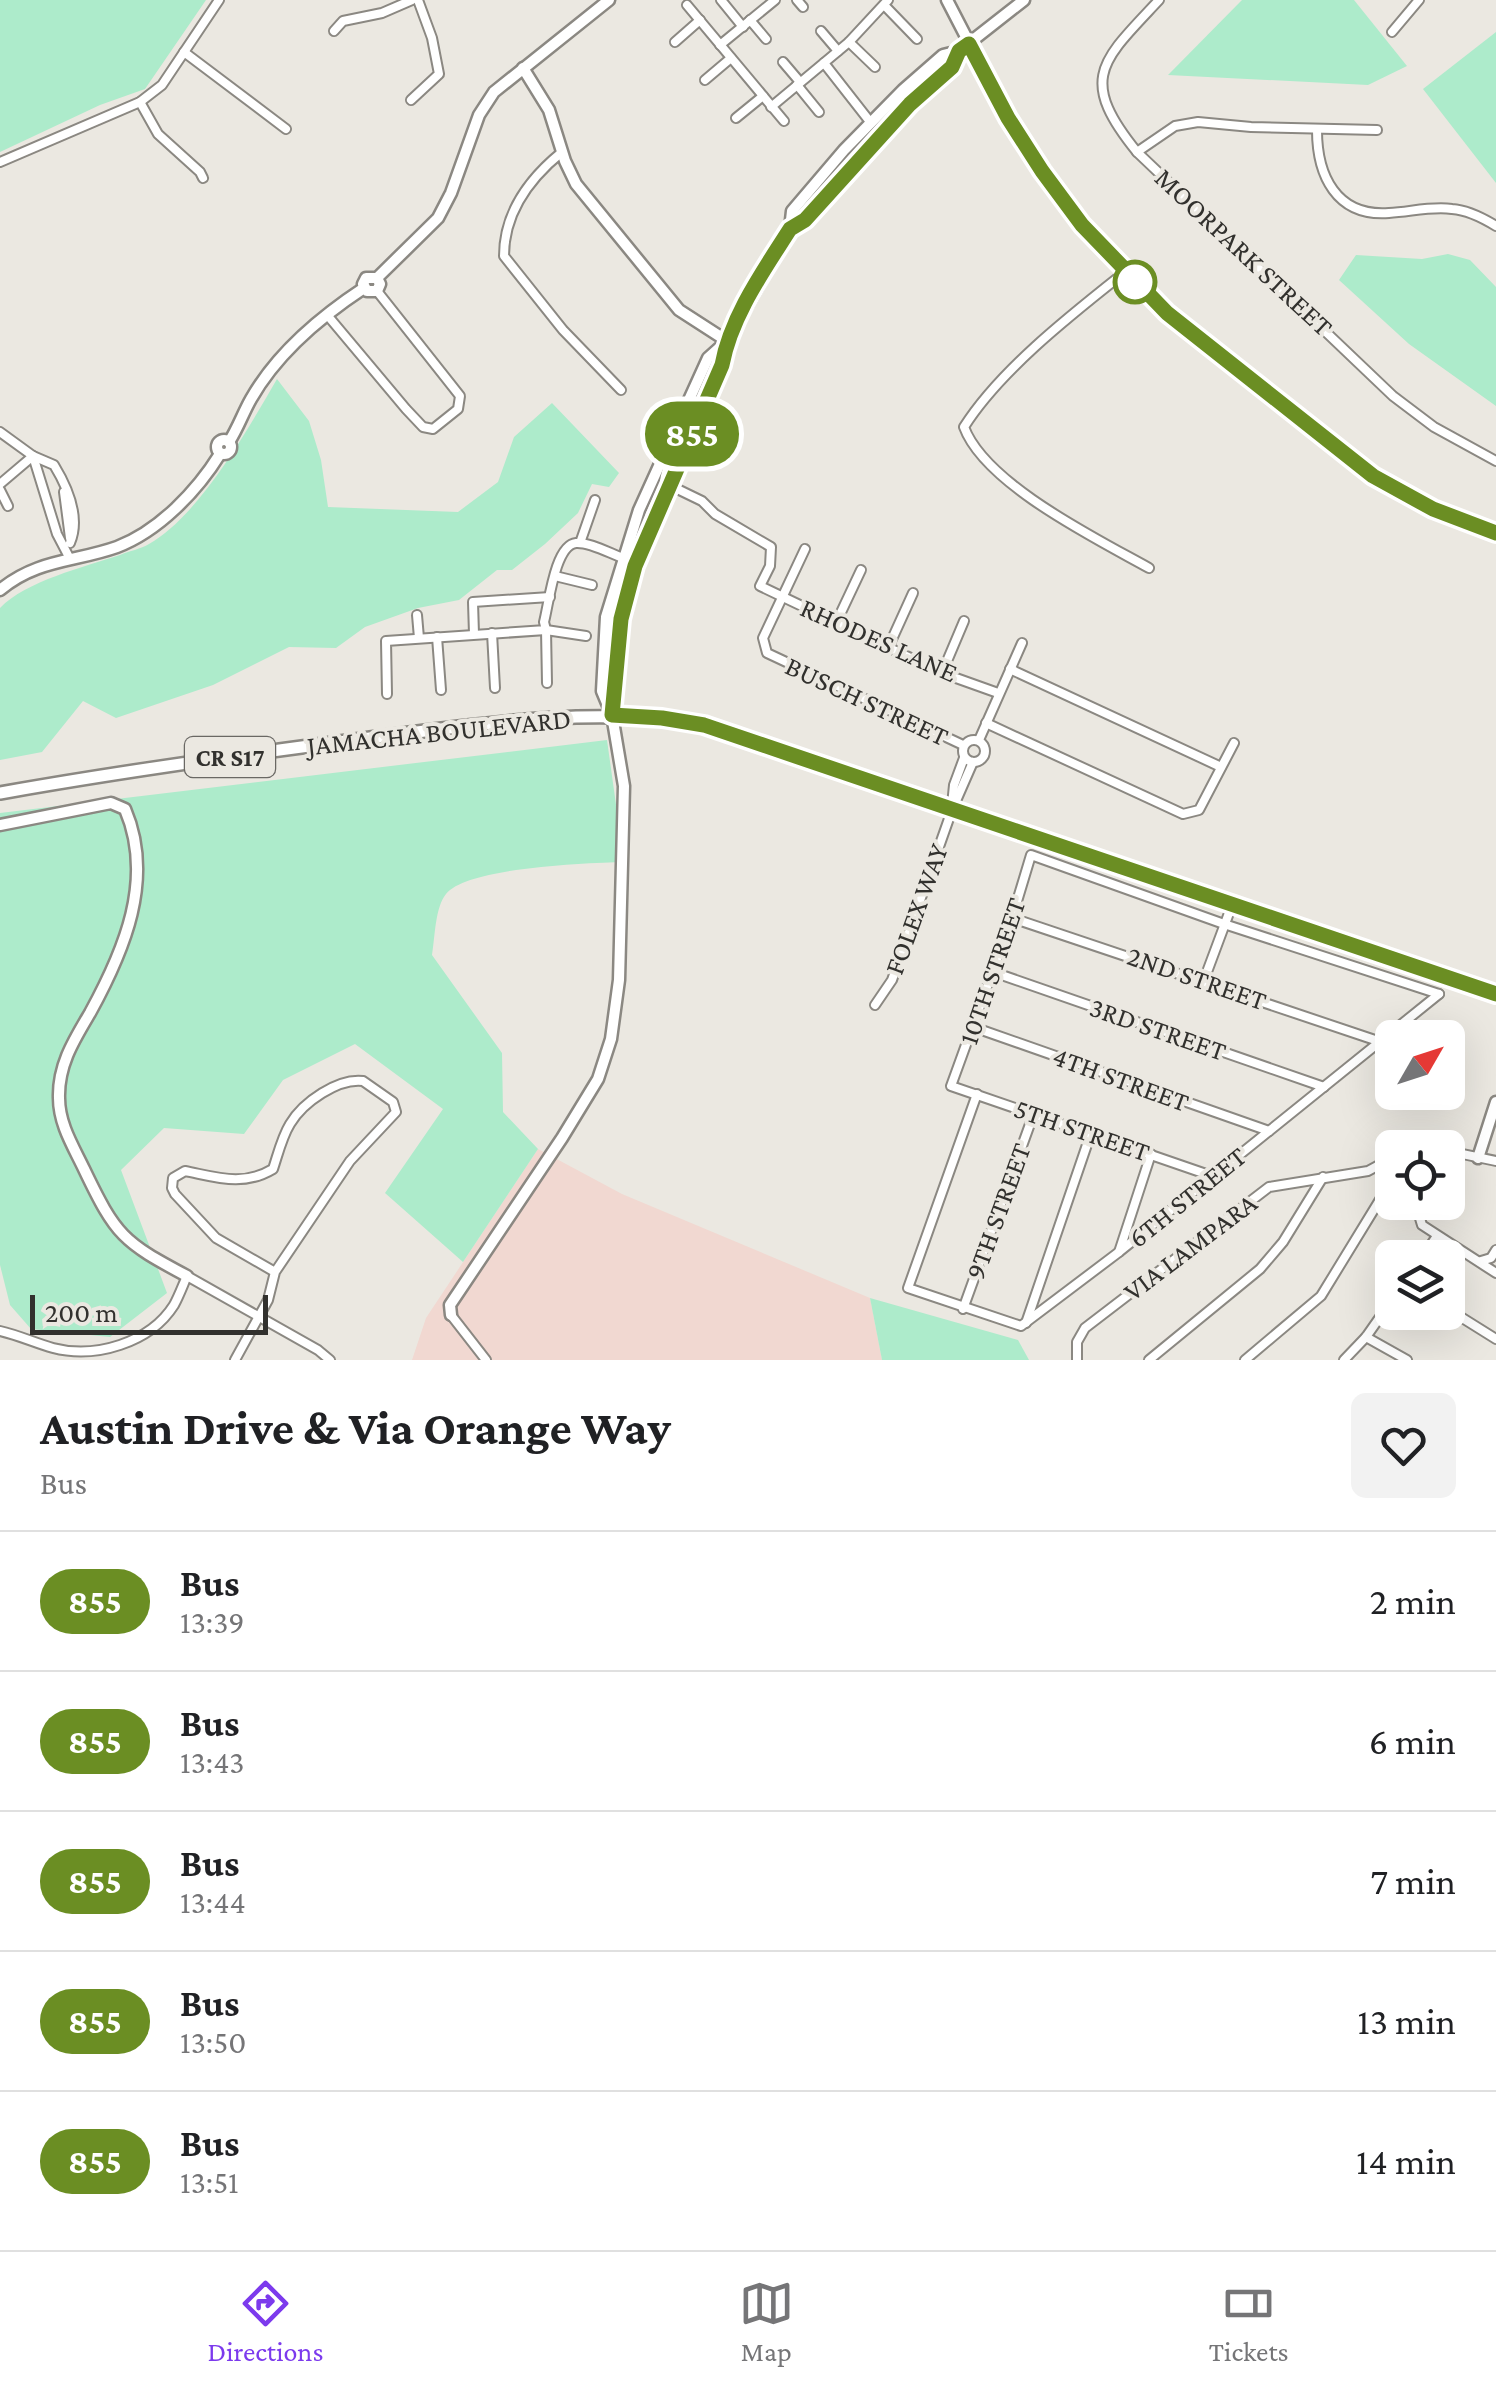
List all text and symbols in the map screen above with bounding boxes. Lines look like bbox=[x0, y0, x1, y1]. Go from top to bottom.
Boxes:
street label: MOORPARK STREET bbox=[1149, 162, 1339, 342]
unlabelled marker bbox=[1114, 261, 1156, 303]
line badge: 855 bbox=[634, 402, 750, 466]
text: 855 bbox=[665, 415, 719, 454]
street label: RHODES LANE bbox=[796, 592, 962, 688]
street label: BUSCH STREET bbox=[781, 650, 953, 752]
street label: JAMACHA BOULEVARD bbox=[302, 703, 573, 762]
road number: CR S17 bbox=[185, 737, 275, 777]
street label: FOLEX WAY bbox=[878, 839, 954, 979]
street label: 10TH STREET bbox=[952, 894, 1032, 1048]
street label: 2ND STREET bbox=[1123, 940, 1271, 1016]
street label: 3RD STREET bbox=[1086, 991, 1230, 1067]
north arrow bbox=[1375, 1020, 1465, 1110]
map controls bbox=[1375, 1020, 1465, 1330]
street label: 4TH STREET bbox=[1049, 1040, 1193, 1118]
street label: 5TH STREET bbox=[1010, 1092, 1154, 1168]
button: locate bbox=[1375, 1130, 1465, 1220]
street label: 9TH STREET bbox=[959, 1139, 1037, 1283]
street label: 6TH STREET bbox=[1122, 1140, 1252, 1254]
street label: VIA LAMPARA bbox=[1117, 1187, 1263, 1307]
button: layers bbox=[1375, 1240, 1465, 1330]
scale bar bbox=[30, 1290, 268, 1334]
text: 200 m bbox=[45, 1297, 118, 1328]
button: heart bbox=[1351, 1393, 1456, 1498]
text: Austin Drive & Via Orange Way bbox=[40, 1401, 671, 1454]
text: Bus bbox=[40, 1465, 87, 1501]
text: Bus bbox=[180, 1562, 239, 1604]
text: 2 min bbox=[1370, 1580, 1456, 1622]
text: 855 bbox=[68, 1582, 122, 1621]
text: 13:39 bbox=[180, 1604, 244, 1640]
text: Bus bbox=[180, 1702, 239, 1744]
text: 6 min bbox=[1369, 1720, 1456, 1762]
text: 855 bbox=[68, 1722, 122, 1761]
text: 13:43 bbox=[180, 1744, 244, 1780]
text: Bus bbox=[180, 1842, 239, 1884]
text: 7 min bbox=[1370, 1860, 1456, 1902]
text: 855 bbox=[68, 1862, 122, 1901]
text: 13:44 bbox=[180, 1884, 246, 1920]
text: Bus bbox=[180, 1982, 239, 2024]
text: 13 min bbox=[1357, 2000, 1456, 2042]
text: 855 bbox=[68, 2002, 122, 2041]
text: 13:50 bbox=[180, 2024, 246, 2060]
text: Bus bbox=[180, 2122, 239, 2164]
text: 14 min bbox=[1356, 2140, 1456, 2182]
text: 855 bbox=[68, 2142, 122, 2181]
text: 13:51 bbox=[180, 2164, 239, 2200]
tab: Directions bbox=[208, 2276, 323, 2367]
tab: Map bbox=[739, 2276, 794, 2367]
tab: Tickets bbox=[1209, 2276, 1288, 2367]

